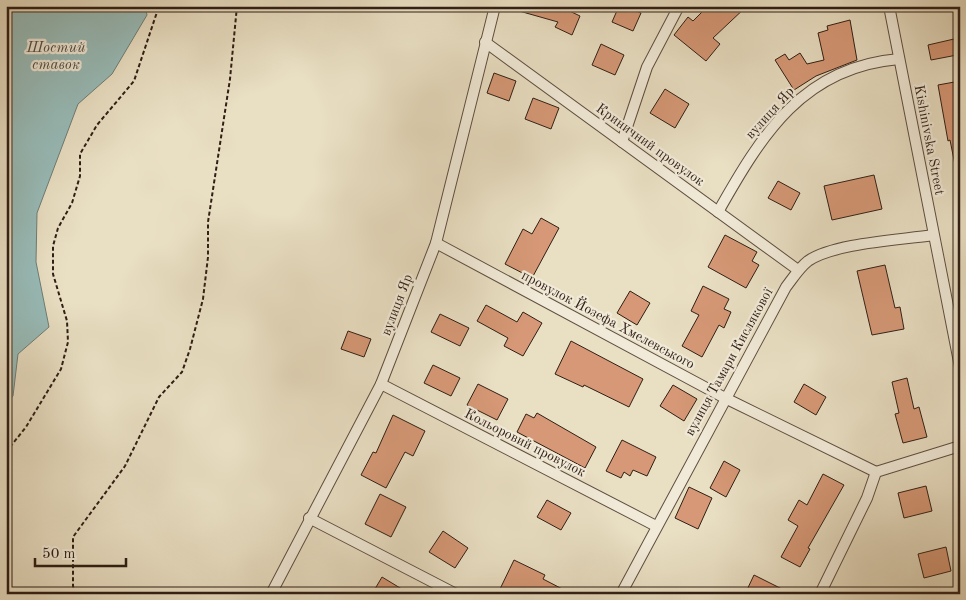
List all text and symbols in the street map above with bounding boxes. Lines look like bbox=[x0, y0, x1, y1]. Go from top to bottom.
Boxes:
water label: Шостий ставок bbox=[25, 41, 86, 73]
street label: вулиця Яр bbox=[743, 84, 797, 142]
street label: Kishinivska Street bbox=[911, 84, 947, 196]
street label: Криничний провулок bbox=[593, 101, 707, 189]
street label: провулок Йозефа Хмелевського bbox=[519, 265, 699, 373]
street label: вулиця Яр bbox=[379, 272, 415, 338]
street label: вулиця Тамари Кислякової bbox=[683, 286, 775, 438]
street label: Кольоровий провулок bbox=[462, 406, 588, 480]
scale bar bbox=[35, 535, 126, 567]
text: 50 m bbox=[42, 547, 76, 562]

